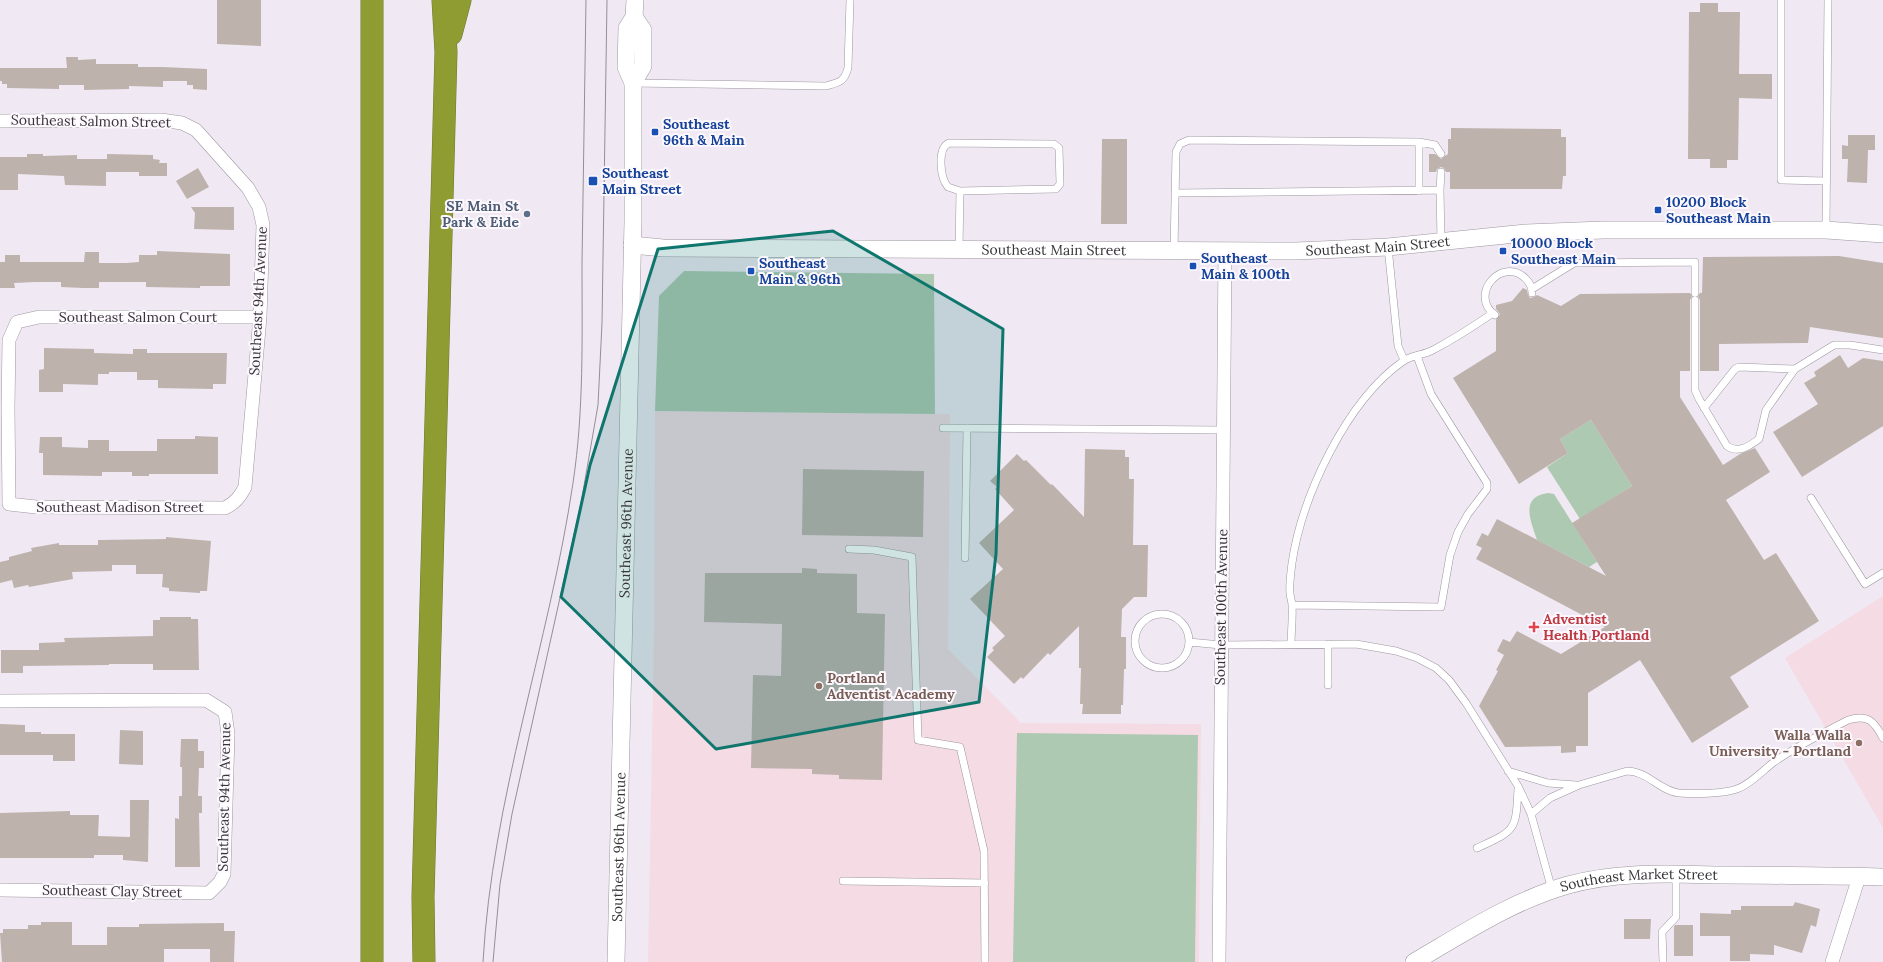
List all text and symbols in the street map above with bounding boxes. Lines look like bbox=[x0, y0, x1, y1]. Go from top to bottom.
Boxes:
street label: Southeast Salmon Street bbox=[11, 111, 172, 131]
place label: Southeast 96th & Main bbox=[663, 115, 745, 149]
marker: Southeast 96th & Main bbox=[650, 127, 660, 137]
place label: Southeast Main Street bbox=[602, 164, 682, 198]
marker: Southeast Main Street bbox=[587, 175, 599, 187]
place label: 10200 Block Southeast Main bbox=[1666, 193, 1771, 227]
place label: SE Main St Park & Eide bbox=[442, 197, 519, 231]
marker: 10200 Block Southeast Main bbox=[1653, 205, 1663, 215]
marker: SE Main St Park & Eide bbox=[522, 209, 532, 219]
street label: Southeast 94th Avenue bbox=[245, 226, 271, 376]
street label: Southeast Main Street bbox=[1305, 232, 1451, 260]
place label: 10000 Block Southeast Main bbox=[1511, 234, 1616, 268]
street label: Southeast Main Street bbox=[981, 241, 1127, 259]
marker: 10000 Block Southeast Main bbox=[1498, 246, 1508, 256]
place label: Southeast Main & 100th bbox=[1201, 249, 1290, 283]
place label: Southeast Main & 96th bbox=[759, 254, 841, 288]
marker: Southeast Main & 100th bbox=[1188, 261, 1198, 271]
marker: Southeast Main & 96th bbox=[746, 266, 756, 276]
street label: Southeast Salmon Court bbox=[59, 308, 218, 326]
street label: Southeast 96th Avenue bbox=[615, 448, 637, 598]
street label: Southeast Madison Street bbox=[36, 498, 204, 516]
street label: Southeast 100th Avenue bbox=[1211, 528, 1231, 685]
place label: Adventist Health Portland bbox=[1543, 610, 1649, 644]
marker: Adventist Health Portland bbox=[1528, 621, 1540, 633]
place label: Portland Adventist Academy bbox=[827, 669, 955, 703]
marker: Portland Adventist Academy bbox=[814, 681, 824, 691]
street label: Southeast 94th Avenue bbox=[214, 722, 234, 872]
place label: Walla Walla University - Portland bbox=[1709, 726, 1852, 760]
marker: Walla Walla University - Portland bbox=[1854, 738, 1864, 748]
street label: Southeast 96th Avenue bbox=[608, 771, 629, 922]
street label: Southeast Market Street bbox=[1558, 865, 1718, 896]
street label: Southeast Clay Street bbox=[42, 881, 183, 901]

